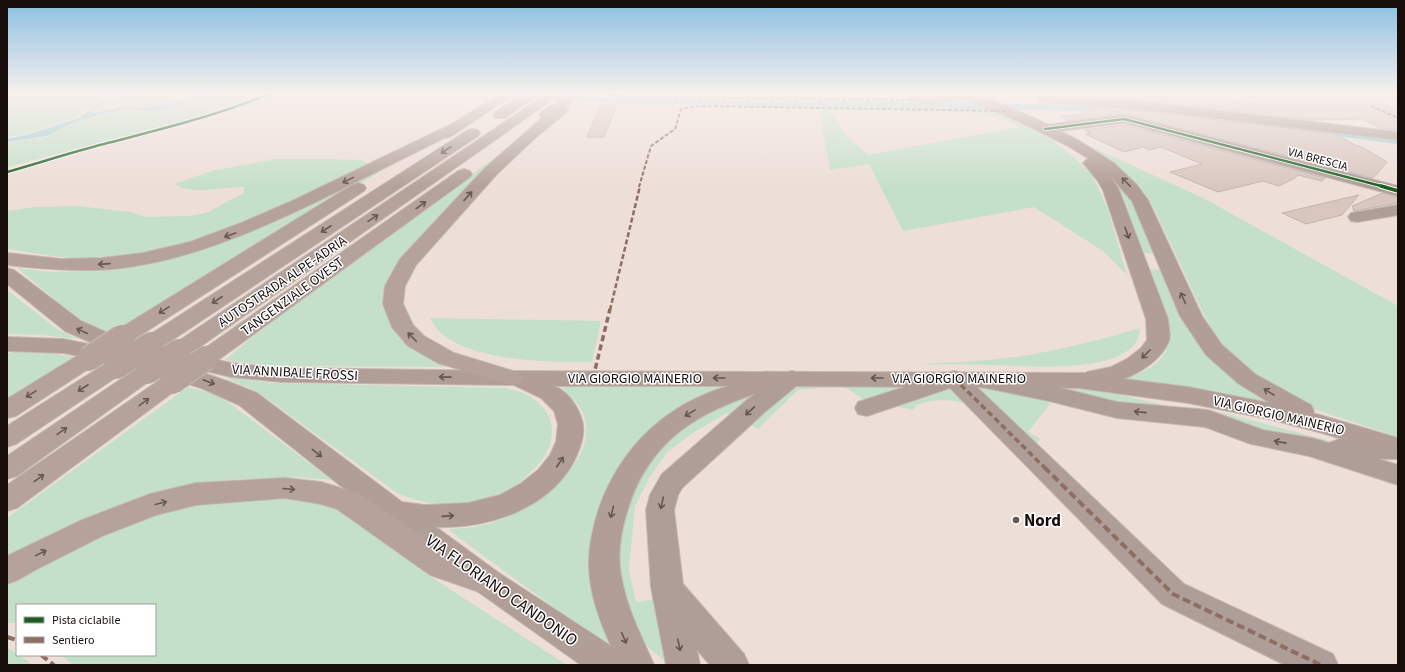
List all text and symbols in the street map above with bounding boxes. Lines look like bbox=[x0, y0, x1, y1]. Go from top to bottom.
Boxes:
street label: VIA BRESCIA bbox=[1286, 143, 1350, 176]
one-way arrow bbox=[441, 146, 452, 154]
one-way arrow bbox=[342, 177, 354, 184]
one-way arrow bbox=[1121, 177, 1131, 187]
one-way arrow bbox=[463, 191, 472, 202]
one-way arrow bbox=[415, 201, 426, 209]
one-way arrow bbox=[367, 214, 378, 222]
one-way arrow bbox=[321, 225, 332, 233]
one-way arrow bbox=[1124, 227, 1131, 240]
street label: AUTOSTRADA ALPE-ADRIA bbox=[214, 231, 351, 332]
one-way arrow bbox=[224, 232, 236, 240]
street label: TANGENZIALE OVEST bbox=[237, 252, 349, 341]
one-way arrow bbox=[98, 261, 111, 268]
one-way arrow bbox=[1179, 292, 1186, 304]
one-way arrow bbox=[212, 296, 223, 304]
one-way arrow bbox=[158, 307, 170, 315]
one-way arrow bbox=[76, 327, 88, 334]
one-way arrow bbox=[407, 332, 417, 342]
one-way arrow bbox=[1142, 349, 1151, 359]
street label: VIA ANNIBALE FROSSI bbox=[231, 360, 358, 386]
street label: VIA GIORGIO MAINERIO bbox=[568, 369, 702, 389]
street label: VIA GIORGIO MAINERIO bbox=[892, 369, 1026, 389]
one-way arrow bbox=[439, 373, 452, 381]
one-way arrow bbox=[713, 374, 726, 382]
one-way arrow bbox=[871, 374, 884, 382]
one-way arrow bbox=[203, 379, 216, 386]
one-way arrow bbox=[78, 384, 89, 392]
one-way arrow bbox=[1263, 388, 1275, 396]
one-way arrow bbox=[25, 391, 37, 399]
street label: VIA GIORGIO MAINERIO bbox=[1211, 391, 1346, 441]
one-way arrow bbox=[139, 398, 150, 406]
one-way arrow bbox=[746, 406, 756, 415]
one-way arrow bbox=[1134, 409, 1147, 416]
one-way arrow bbox=[684, 410, 696, 418]
one-way arrow bbox=[56, 427, 67, 435]
one-way arrow bbox=[1274, 437, 1287, 445]
one-way arrow bbox=[311, 449, 322, 457]
one-way arrow bbox=[556, 456, 564, 467]
one-way arrow bbox=[33, 474, 44, 482]
one-way arrow bbox=[283, 485, 296, 493]
one-way arrow bbox=[657, 496, 665, 509]
one-way arrow bbox=[154, 498, 167, 506]
one-way arrow bbox=[607, 505, 615, 518]
place label: Nord bbox=[1024, 509, 1061, 533]
one-way arrow bbox=[441, 513, 454, 520]
marker: Nord bbox=[1011, 515, 1021, 525]
street label: VIA FLORIANO CANDONIO bbox=[420, 529, 582, 653]
one-way arrow bbox=[35, 548, 47, 556]
legend bbox=[16, 604, 156, 656]
text: Pista ciclabile bbox=[52, 612, 120, 629]
text: Sentiero bbox=[52, 632, 94, 649]
one-way arrow bbox=[621, 632, 629, 644]
one-way arrow bbox=[675, 638, 683, 651]

